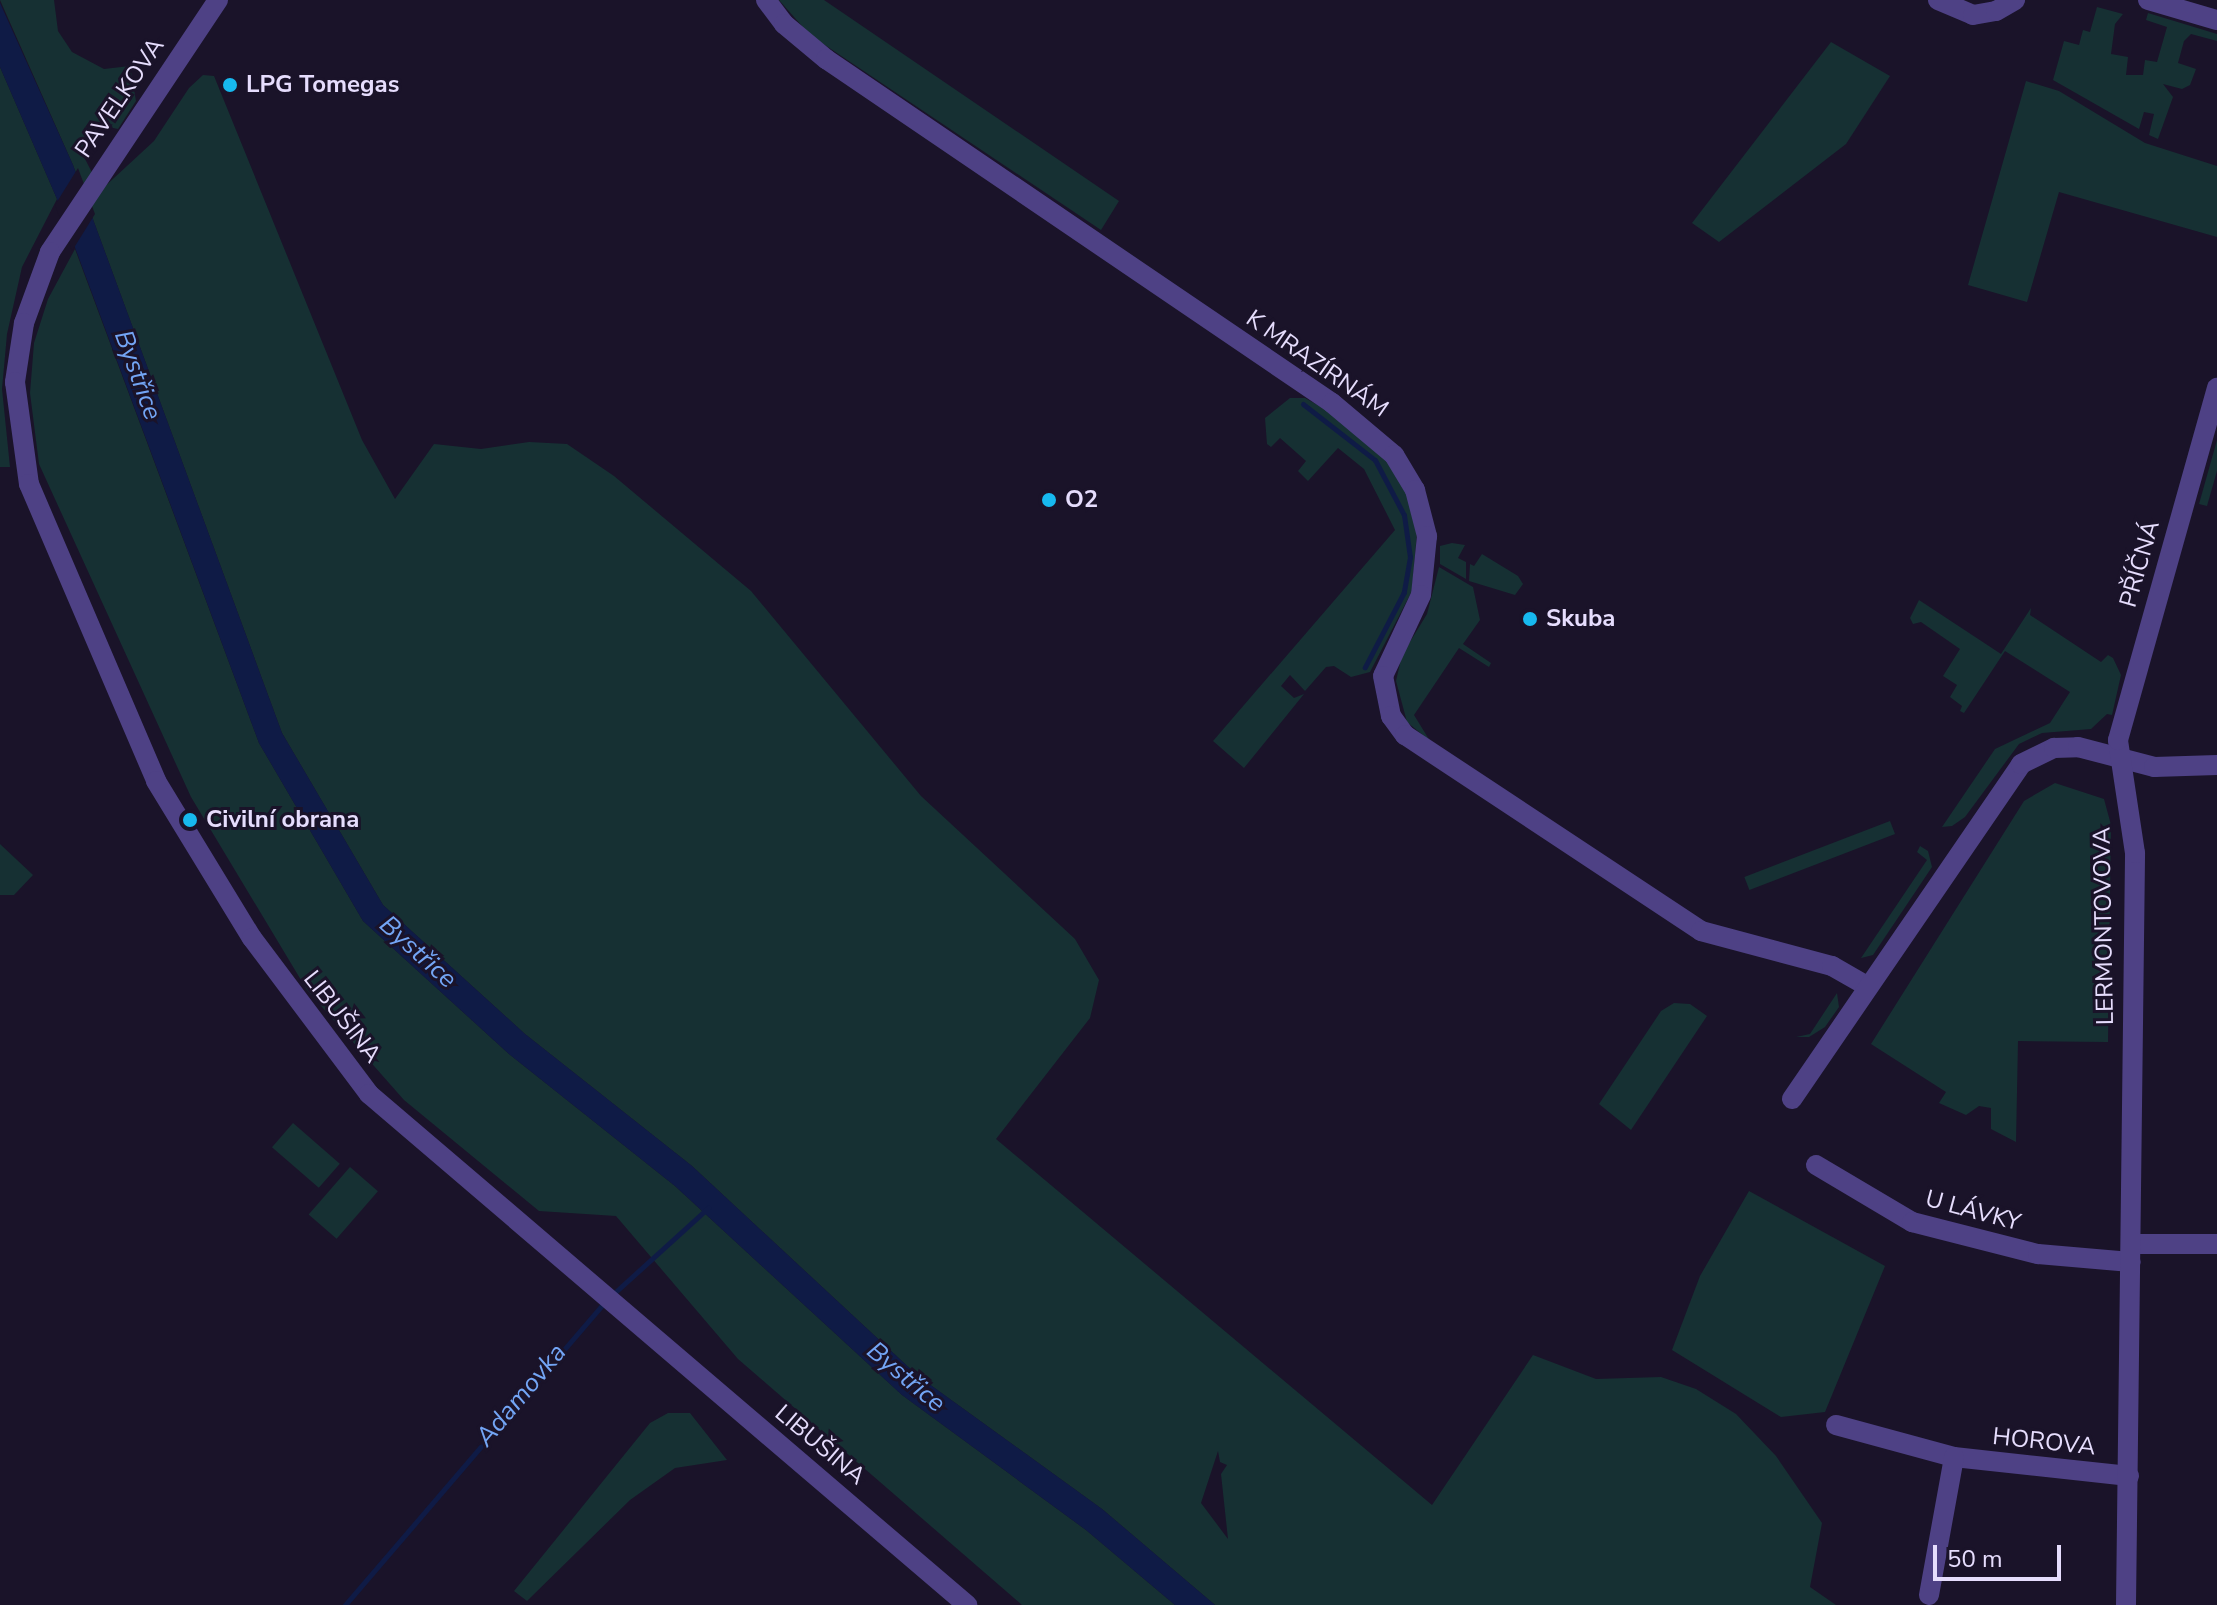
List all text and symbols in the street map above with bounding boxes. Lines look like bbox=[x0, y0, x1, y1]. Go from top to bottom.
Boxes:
street label: PAVELKOVA bbox=[69, 33, 171, 163]
place label: LPG Tomegas bbox=[246, 71, 399, 99]
marker: LPG Tomegas bbox=[221, 76, 239, 94]
street label: K MRAZÍRNÁM bbox=[1240, 304, 1394, 424]
water label: Bystřice bbox=[107, 326, 169, 424]
place label: O2 bbox=[1065, 486, 1098, 514]
marker: O2 bbox=[1040, 491, 1058, 509]
street label: PŘÍČNÁ bbox=[2114, 517, 2166, 611]
place label: Skuba bbox=[1546, 605, 1615, 633]
marker: Skuba bbox=[1521, 610, 1539, 628]
place label: Civilní obrana bbox=[206, 806, 359, 834]
marker: Civilní obrana bbox=[181, 811, 199, 829]
street label: LERMONTOVOVA bbox=[2088, 827, 2120, 1025]
water label: Bystřice bbox=[373, 909, 463, 995]
street label: LIBUŠINA bbox=[297, 965, 387, 1069]
street label: U LÁVKY bbox=[1922, 1184, 2024, 1238]
water label: Bystřice bbox=[860, 1335, 952, 1419]
water label: Adamovka bbox=[469, 1337, 573, 1453]
street label: LIBUŠINA bbox=[769, 1399, 871, 1491]
street label: HOROVA bbox=[1991, 1422, 2097, 1462]
scale bar bbox=[1937, 1529, 2065, 1579]
text: 50 m bbox=[1947, 1543, 2003, 1575]

